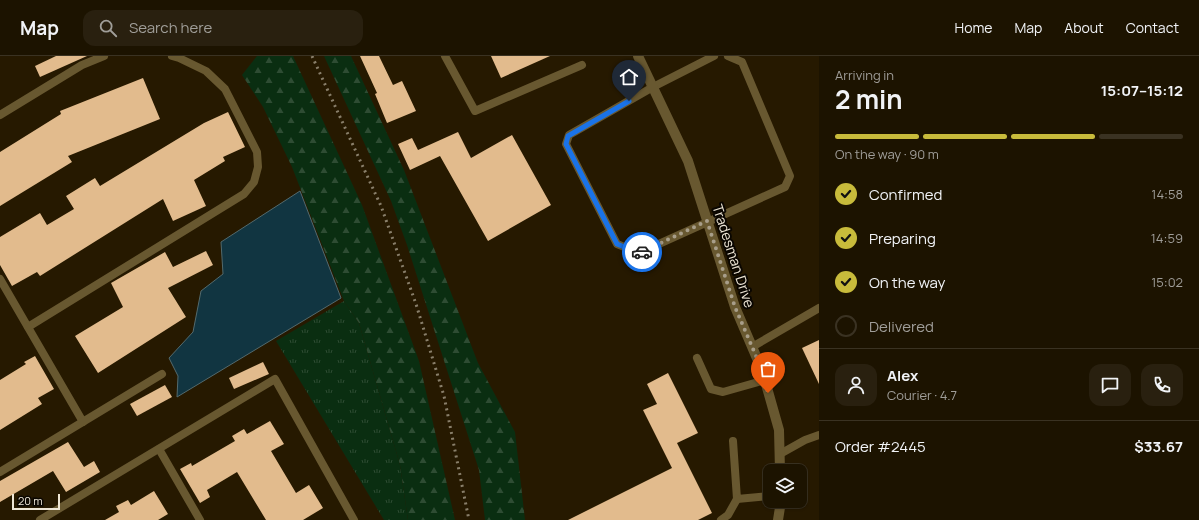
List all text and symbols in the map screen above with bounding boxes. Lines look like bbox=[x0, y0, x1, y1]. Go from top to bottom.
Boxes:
search box bbox=[83, 10, 363, 46]
text: Map bbox=[20, 15, 59, 41]
icon: search bbox=[97, 17, 119, 39]
text: Search here bbox=[129, 17, 212, 38]
text: Home bbox=[955, 18, 992, 37]
text: Map bbox=[1014, 18, 1042, 37]
text: About bbox=[1064, 18, 1104, 37]
text: Contact bbox=[1126, 18, 1179, 37]
pin bbox=[612, 60, 646, 101]
icon: home bbox=[618, 66, 640, 88]
text: Arriving in bbox=[835, 66, 894, 84]
text: 15:07–15:12 bbox=[1101, 80, 1183, 101]
text: 2 min bbox=[835, 81, 903, 117]
text: On the way · 90 m bbox=[835, 145, 939, 163]
icon: check bbox=[835, 183, 857, 205]
text: Confirmed bbox=[869, 184, 942, 205]
text: 14:58 bbox=[1151, 185, 1183, 203]
street label: Tradesman Drive bbox=[708, 202, 760, 310]
icon: check bbox=[835, 227, 857, 249]
text: Preparing bbox=[869, 228, 936, 249]
text: 14:59 bbox=[1151, 229, 1183, 247]
courier bbox=[622, 232, 662, 272]
icon: car bbox=[631, 241, 653, 263]
icon: check bbox=[835, 271, 857, 293]
text: On the way bbox=[869, 272, 945, 293]
text: 15:02 bbox=[1151, 273, 1183, 291]
text: Delivered bbox=[869, 316, 934, 337]
pin bbox=[751, 352, 785, 393]
icon: bag bbox=[757, 358, 779, 380]
button: person bbox=[835, 364, 877, 406]
button: chat bbox=[1089, 364, 1131, 406]
button: phone bbox=[1141, 364, 1183, 406]
text: Alex bbox=[887, 365, 918, 386]
text: Courier · 4.7 bbox=[887, 386, 957, 404]
text: Order #2445 bbox=[835, 436, 926, 457]
text: $33.67 bbox=[1134, 436, 1183, 457]
map controls bbox=[763, 464, 807, 508]
button: layers bbox=[763, 464, 807, 508]
scale bar bbox=[12, 492, 60, 511]
text: 20 m bbox=[18, 493, 43, 508]

